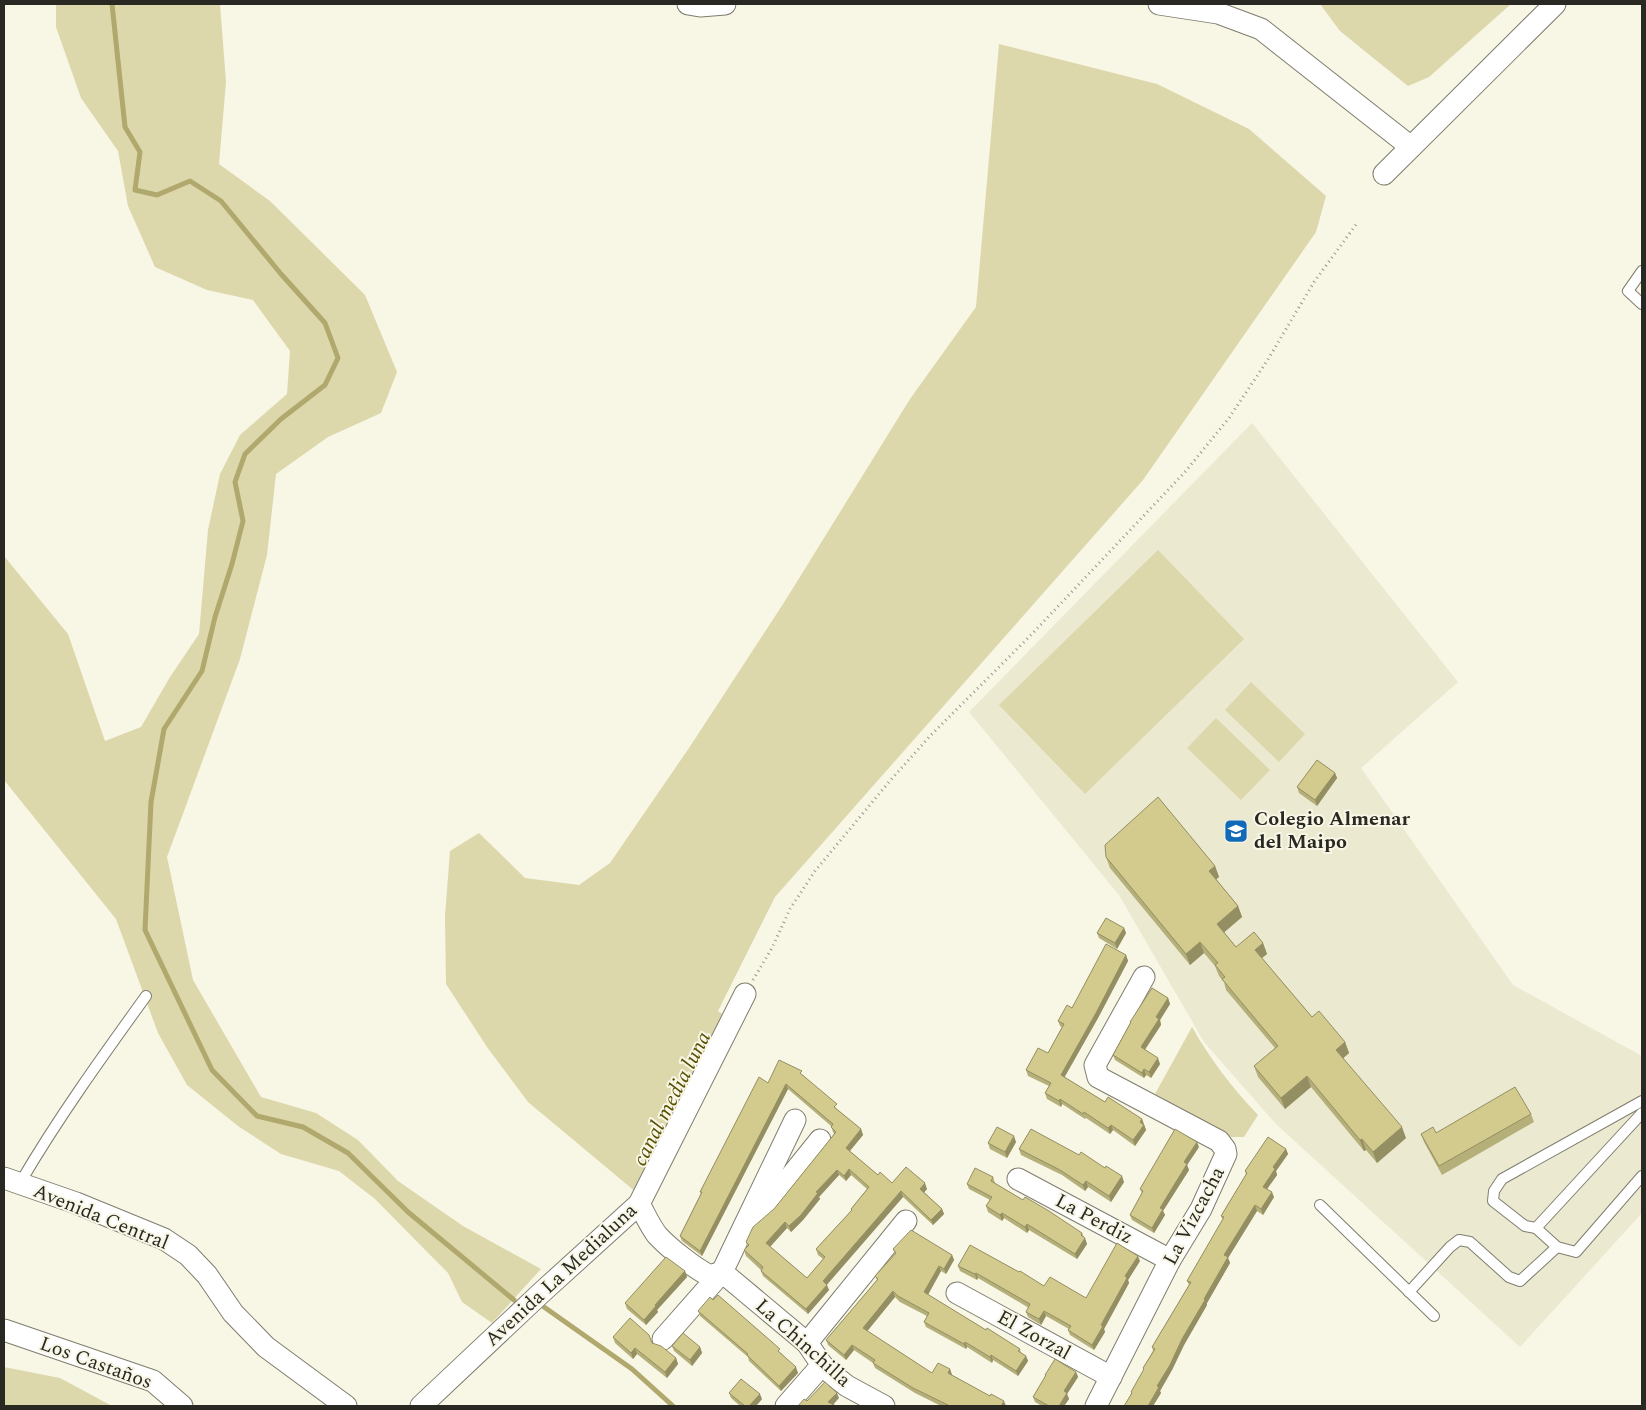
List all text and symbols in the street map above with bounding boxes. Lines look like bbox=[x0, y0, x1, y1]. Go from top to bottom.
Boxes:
place label: Colegio Almenar del Maipo bbox=[1254, 804, 1410, 857]
school or university icon: Colegio Almenar del Maipo bbox=[1223, 818, 1249, 844]
water label: canal media luna bbox=[624, 1026, 720, 1172]
street label: La Vizcacha bbox=[1155, 1161, 1233, 1271]
street label: Avenida Central bbox=[29, 1176, 173, 1258]
street label: La Perdiz bbox=[1050, 1186, 1138, 1252]
street label: Avenida La Medialuna bbox=[478, 1196, 644, 1354]
street label: La Chinchilla bbox=[748, 1292, 858, 1395]
street label: El Zorzal bbox=[992, 1302, 1076, 1368]
street label: Los Castaños bbox=[36, 1329, 156, 1397]

